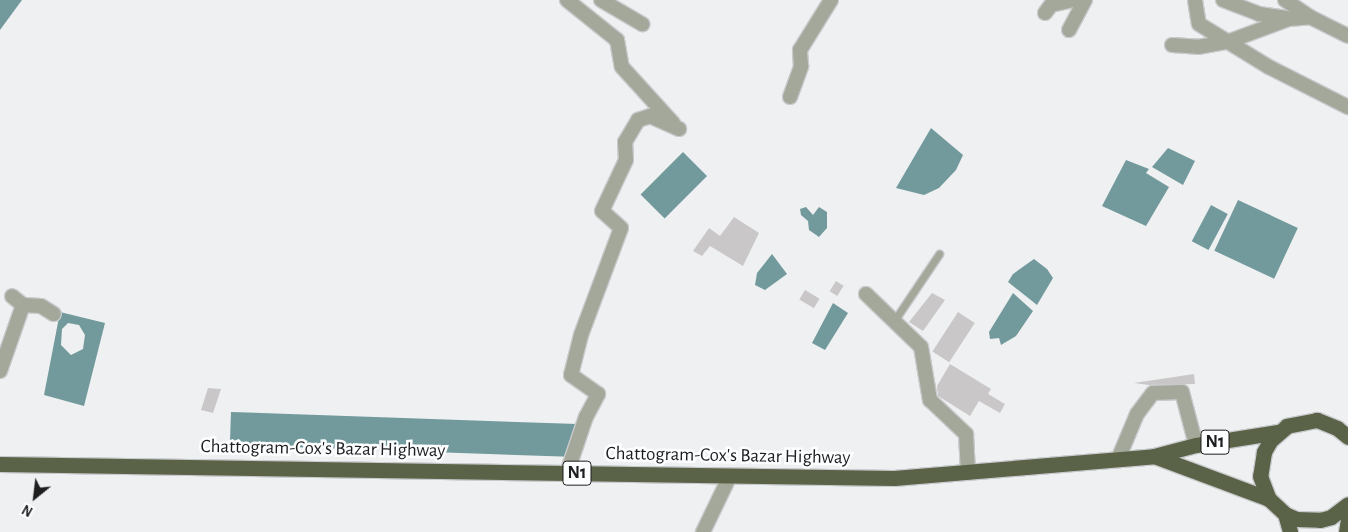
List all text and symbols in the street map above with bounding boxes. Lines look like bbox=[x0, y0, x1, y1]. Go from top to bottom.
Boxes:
road number: N1 bbox=[1200, 427, 1230, 458]
street label: Chattogram-Cox's Bazar Highway bbox=[200, 435, 446, 463]
street label: Chattogram-Cox's Bazar Highway bbox=[605, 442, 851, 470]
road number: N1 bbox=[562, 458, 592, 488]
north arrow bbox=[10, 472, 60, 522]
text: N bbox=[20, 502, 35, 519]

